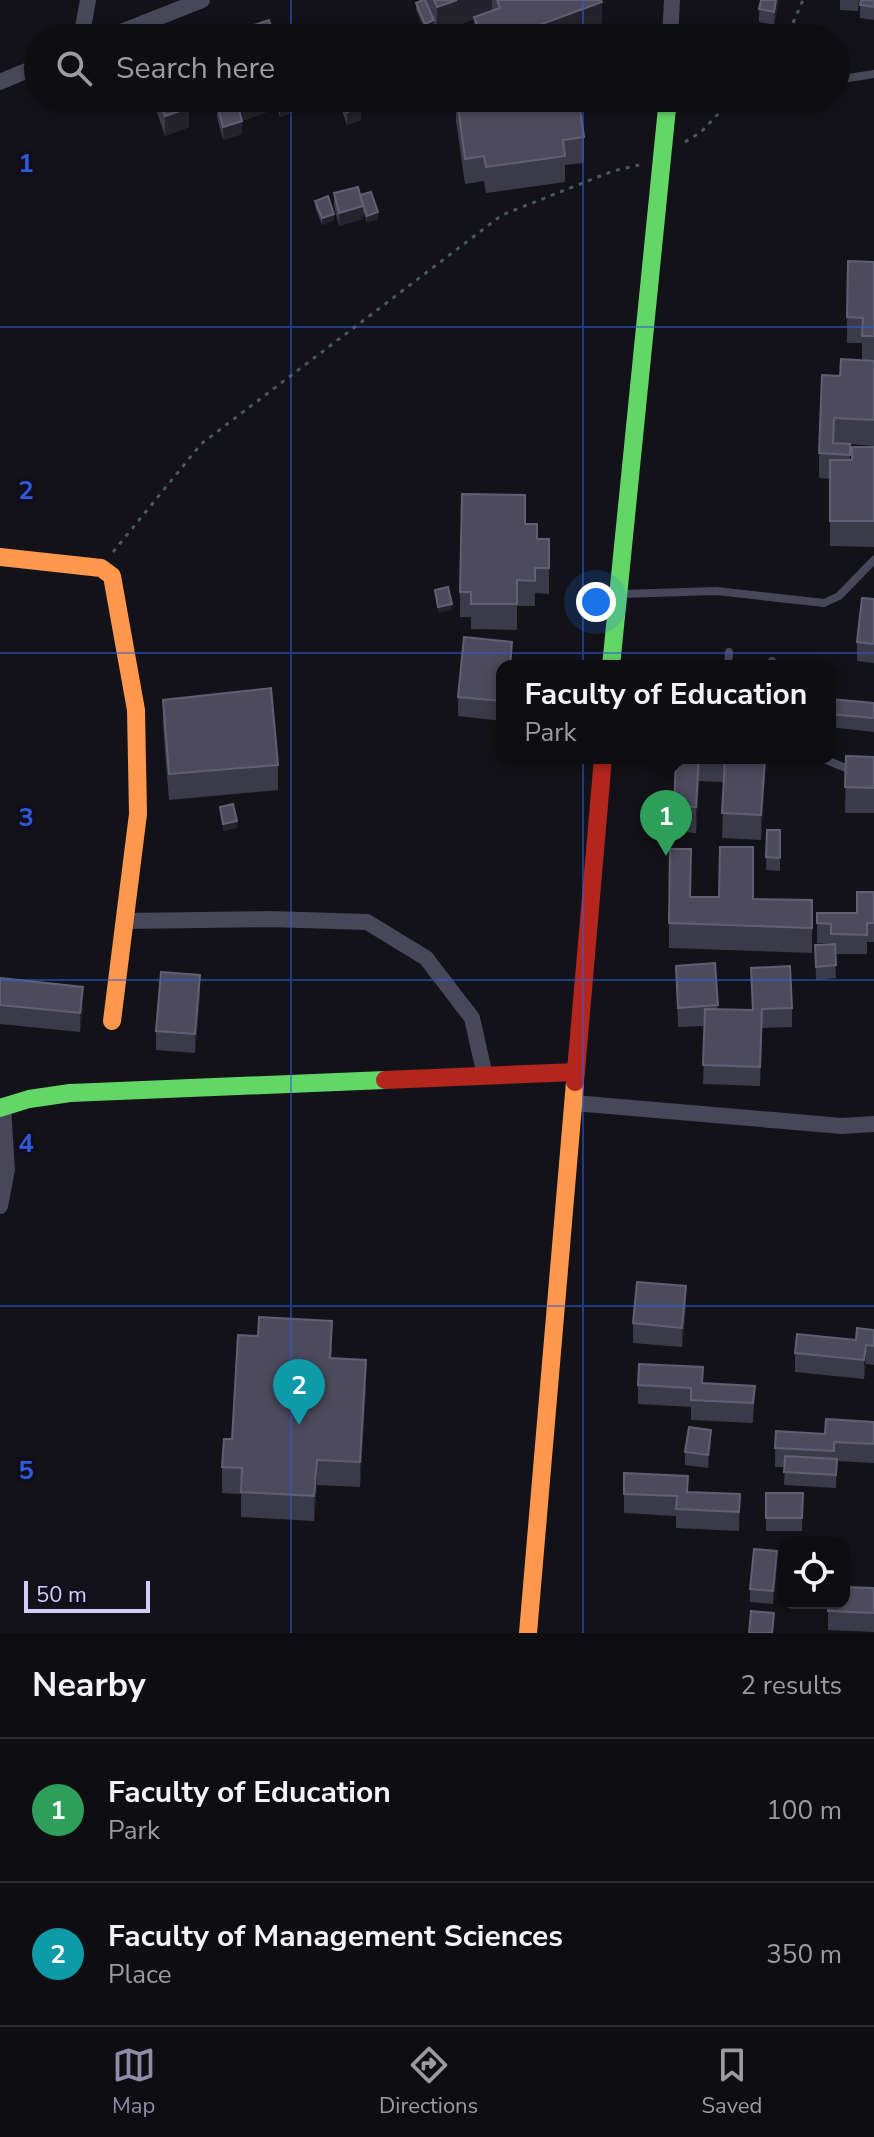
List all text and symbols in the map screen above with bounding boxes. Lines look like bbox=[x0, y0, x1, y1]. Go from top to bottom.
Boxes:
search box bbox=[24, 24, 850, 112]
icon: search bbox=[52, 46, 96, 90]
text: Search here bbox=[116, 48, 275, 89]
text: 1 bbox=[18, 146, 34, 181]
text: 2 bbox=[18, 473, 34, 508]
your location bbox=[576, 582, 616, 622]
popup bbox=[496, 660, 836, 764]
text: Faculty of Education bbox=[525, 674, 807, 715]
text: Park bbox=[525, 715, 577, 750]
pin: 1 bbox=[640, 790, 692, 856]
text: 3 bbox=[18, 800, 34, 835]
text: 4 bbox=[18, 1126, 34, 1161]
pin: 2 bbox=[273, 1359, 325, 1425]
text: 5 bbox=[18, 1453, 34, 1488]
map controls bbox=[778, 1537, 850, 1609]
button: locate bbox=[778, 1537, 850, 1609]
scale bar bbox=[24, 1577, 150, 1613]
text: 50 m bbox=[36, 1580, 87, 1610]
text: Nearby bbox=[32, 1662, 146, 1708]
text: 2 results bbox=[741, 1668, 842, 1703]
text: Faculty of Education bbox=[108, 1772, 391, 1813]
text: 1 bbox=[50, 1793, 66, 1828]
text: 100 m bbox=[766, 1793, 842, 1828]
text: Park bbox=[108, 1813, 160, 1848]
text: Faculty of Management Sciences bbox=[108, 1916, 563, 1957]
text: 2 bbox=[50, 1937, 66, 1972]
text: 350 m bbox=[766, 1937, 842, 1972]
text: Place bbox=[108, 1957, 172, 1992]
tab: Map bbox=[112, 2043, 156, 2121]
tab: Directions bbox=[379, 2043, 478, 2121]
tab: Saved bbox=[702, 2043, 762, 2121]

